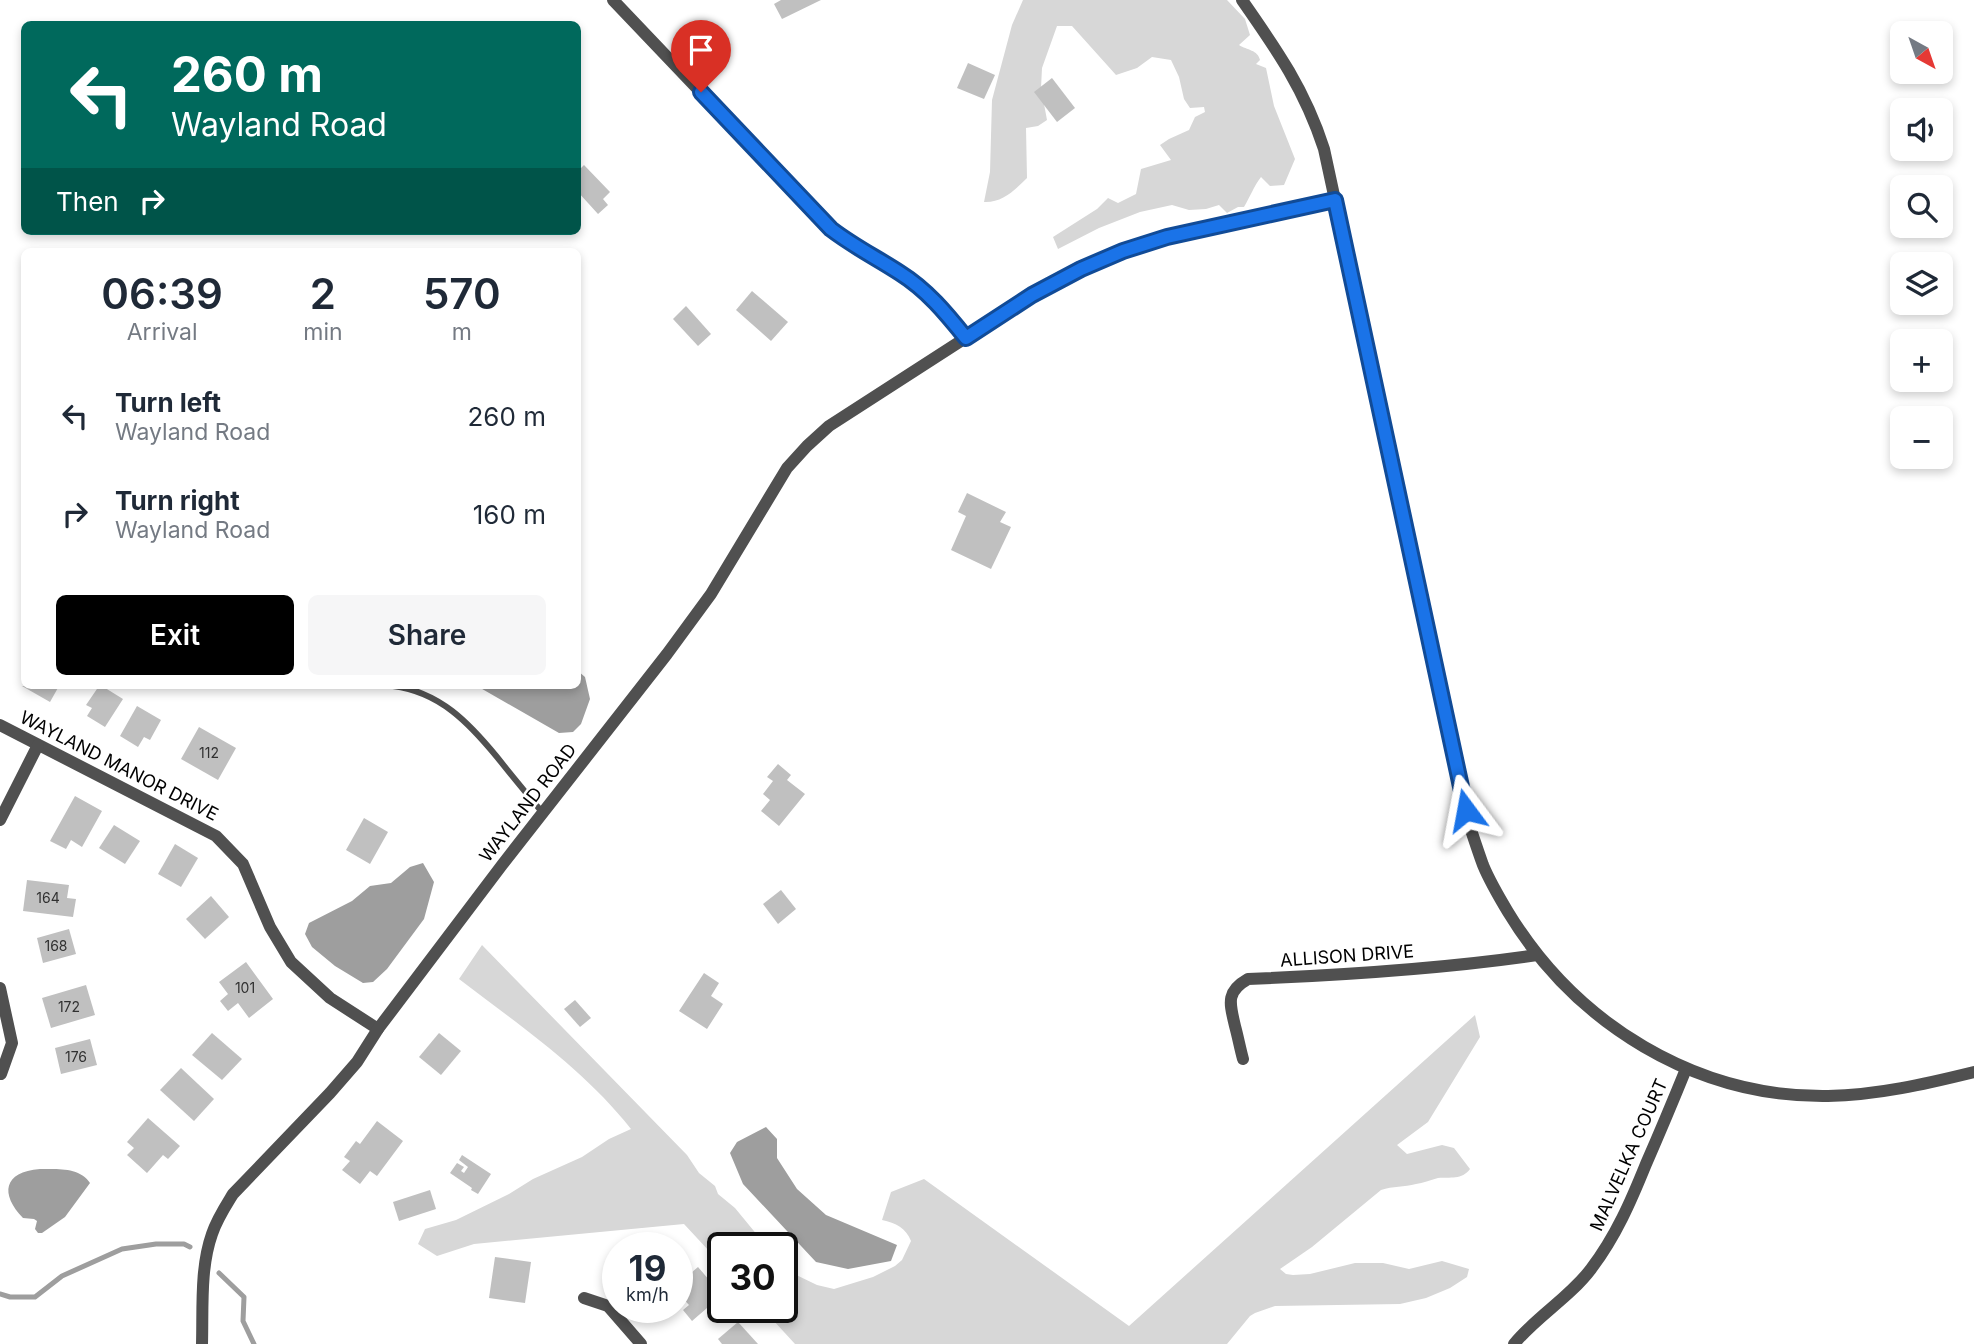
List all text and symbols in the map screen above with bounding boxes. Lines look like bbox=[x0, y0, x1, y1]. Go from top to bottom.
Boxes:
pin bbox=[671, 20, 731, 92]
north arrow bbox=[1890, 21, 1953, 84]
map controls bbox=[1890, 21, 1953, 469]
icon: arrive bbox=[682, 31, 720, 69]
text: 260 m bbox=[171, 45, 323, 104]
icon: left bbox=[56, 49, 147, 140]
button: sound bbox=[1890, 98, 1953, 161]
text: Wayland Road bbox=[171, 105, 387, 144]
button: search bbox=[1890, 175, 1953, 238]
icon: right bbox=[133, 182, 171, 220]
text: Then bbox=[56, 186, 119, 217]
button: layers bbox=[1890, 252, 1953, 315]
text: 06:39 bbox=[101, 268, 223, 319]
text: 2 bbox=[310, 268, 336, 319]
text: 570 bbox=[423, 268, 501, 319]
text: Arrival bbox=[127, 318, 198, 346]
text: min bbox=[303, 318, 343, 346]
text: m bbox=[452, 318, 472, 346]
button: + bbox=[1890, 329, 1953, 392]
text: Turn left bbox=[115, 387, 221, 418]
icon: left bbox=[56, 397, 94, 435]
text: 260 m bbox=[468, 401, 546, 432]
button: − bbox=[1890, 406, 1953, 469]
text: Wayland Road bbox=[115, 418, 270, 446]
text: Turn right bbox=[115, 485, 240, 516]
icon: right bbox=[56, 495, 94, 533]
text: 160 m bbox=[473, 499, 546, 530]
text: Wayland Road bbox=[115, 516, 270, 544]
button: Exit bbox=[56, 595, 294, 675]
button: Share bbox=[308, 595, 546, 675]
street label: WAYLAND MANOR DRIVE bbox=[17, 706, 222, 825]
street label: WAYLAND ROAD bbox=[475, 739, 580, 866]
house number: 112 bbox=[199, 744, 219, 761]
position arrow bbox=[1429, 773, 1503, 847]
house number: 164 bbox=[36, 889, 60, 906]
house number: 168 bbox=[44, 937, 68, 954]
street label: ALLISON DRIVE bbox=[1279, 940, 1415, 971]
house number: 101 bbox=[235, 979, 255, 996]
house number: 172 bbox=[58, 998, 80, 1015]
house number: 176 bbox=[65, 1048, 87, 1065]
street label: MALVELKA COURT bbox=[1586, 1076, 1672, 1234]
speed limit sign: 30 bbox=[707, 1232, 798, 1323]
text: 19 bbox=[629, 1247, 666, 1289]
text: km/h bbox=[626, 1284, 669, 1305]

